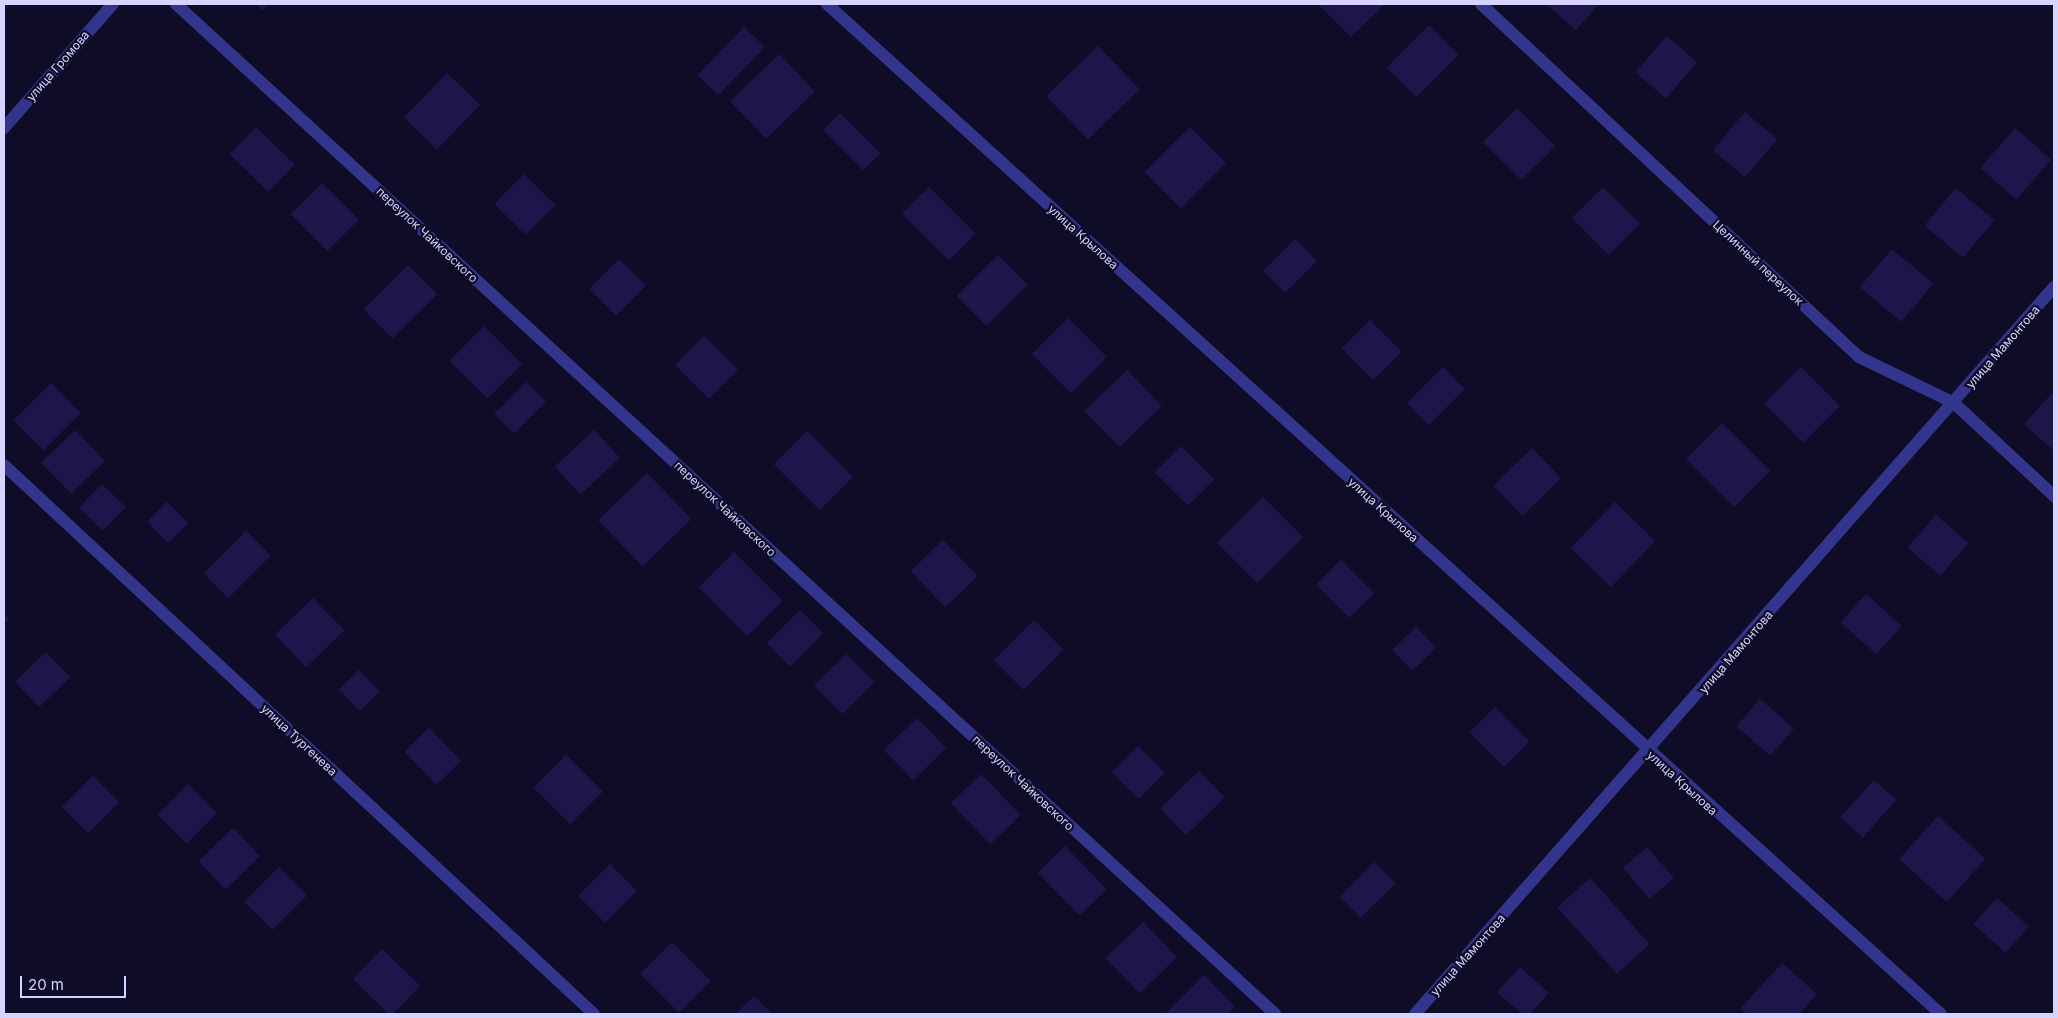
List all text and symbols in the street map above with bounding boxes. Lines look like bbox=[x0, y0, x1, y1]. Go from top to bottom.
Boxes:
street label: улица Громова bbox=[24, 28, 92, 104]
street label: переулок Чайковского bbox=[373, 184, 481, 286]
street label: улица Крылова bbox=[1045, 202, 1121, 272]
street label: Целинный переулок bbox=[1710, 217, 1806, 309]
street label: улица Мамонтова bbox=[1963, 303, 2043, 391]
street label: переулок Чайковского bbox=[671, 458, 779, 560]
street label: улица Крылова bbox=[1345, 475, 1421, 545]
street label: улица Мамонтова bbox=[1696, 608, 1776, 696]
street label: улица Тургенева bbox=[258, 701, 340, 779]
street label: переулок Чайковского bbox=[969, 732, 1077, 834]
street label: улица Крылова bbox=[1644, 748, 1720, 818]
street label: улица Мамонтова bbox=[1428, 911, 1508, 999]
scale bar bbox=[22, 966, 129, 998]
text: 20 m bbox=[28, 975, 64, 994]

